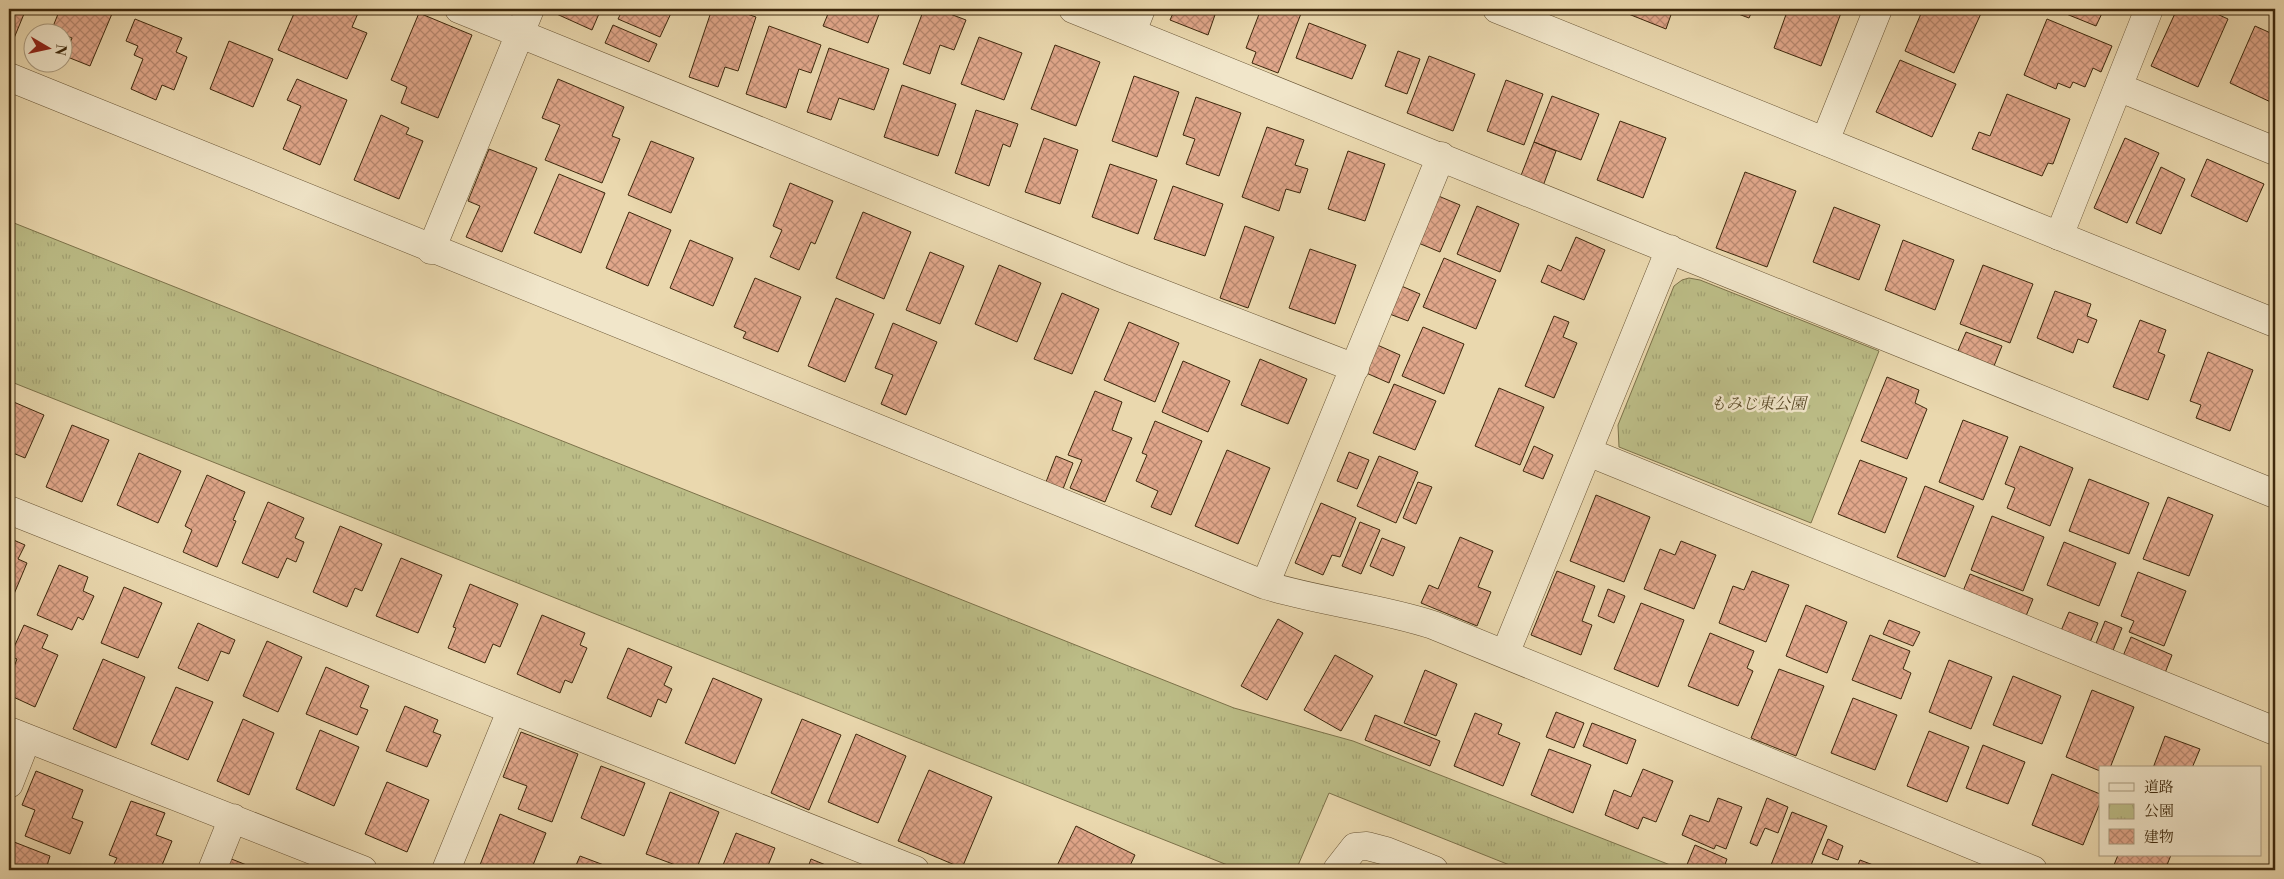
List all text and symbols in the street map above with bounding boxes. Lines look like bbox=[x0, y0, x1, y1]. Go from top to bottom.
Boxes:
north arrow bbox=[22, 22, 72, 72]
text: N bbox=[50, 43, 70, 57]
park label: もみじ東公園 bbox=[1710, 394, 1809, 414]
legend bbox=[2099, 766, 2262, 856]
text: 道路 bbox=[2144, 778, 2174, 797]
text: 公園 bbox=[2144, 802, 2174, 821]
text: 建物 bbox=[2144, 828, 2174, 847]

